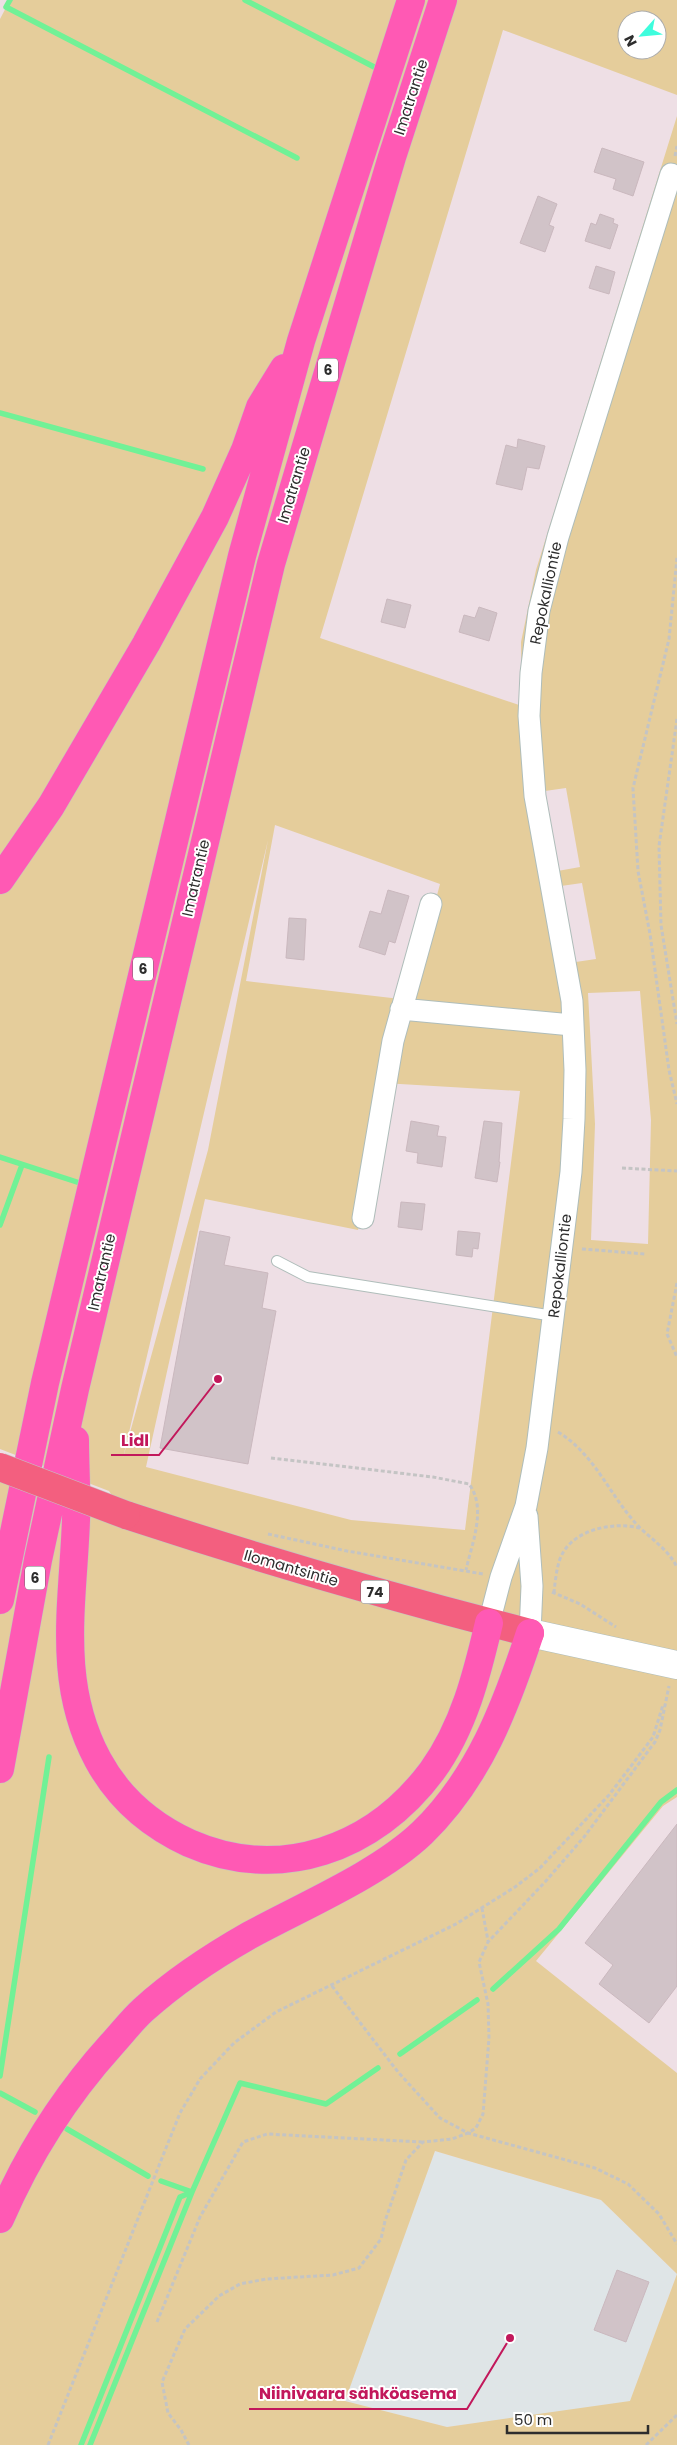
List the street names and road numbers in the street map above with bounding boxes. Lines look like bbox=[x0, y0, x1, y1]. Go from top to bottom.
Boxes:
street label: Imatrantie bbox=[388, 56, 433, 137]
road number: 6 bbox=[318, 358, 338, 382]
street label: Imatrantie bbox=[272, 444, 315, 525]
street label: Repokalliontie bbox=[524, 539, 567, 646]
street label: Imatrantie bbox=[176, 837, 215, 919]
road number: 6 bbox=[133, 958, 153, 981]
street label: Repokalliontie bbox=[543, 1213, 576, 1319]
street label: Imatrantie bbox=[82, 1231, 121, 1313]
street label: Ilomantsintie bbox=[242, 1544, 341, 1591]
road number: 6 bbox=[25, 1566, 45, 1590]
road number: 74 bbox=[361, 1580, 389, 1604]

